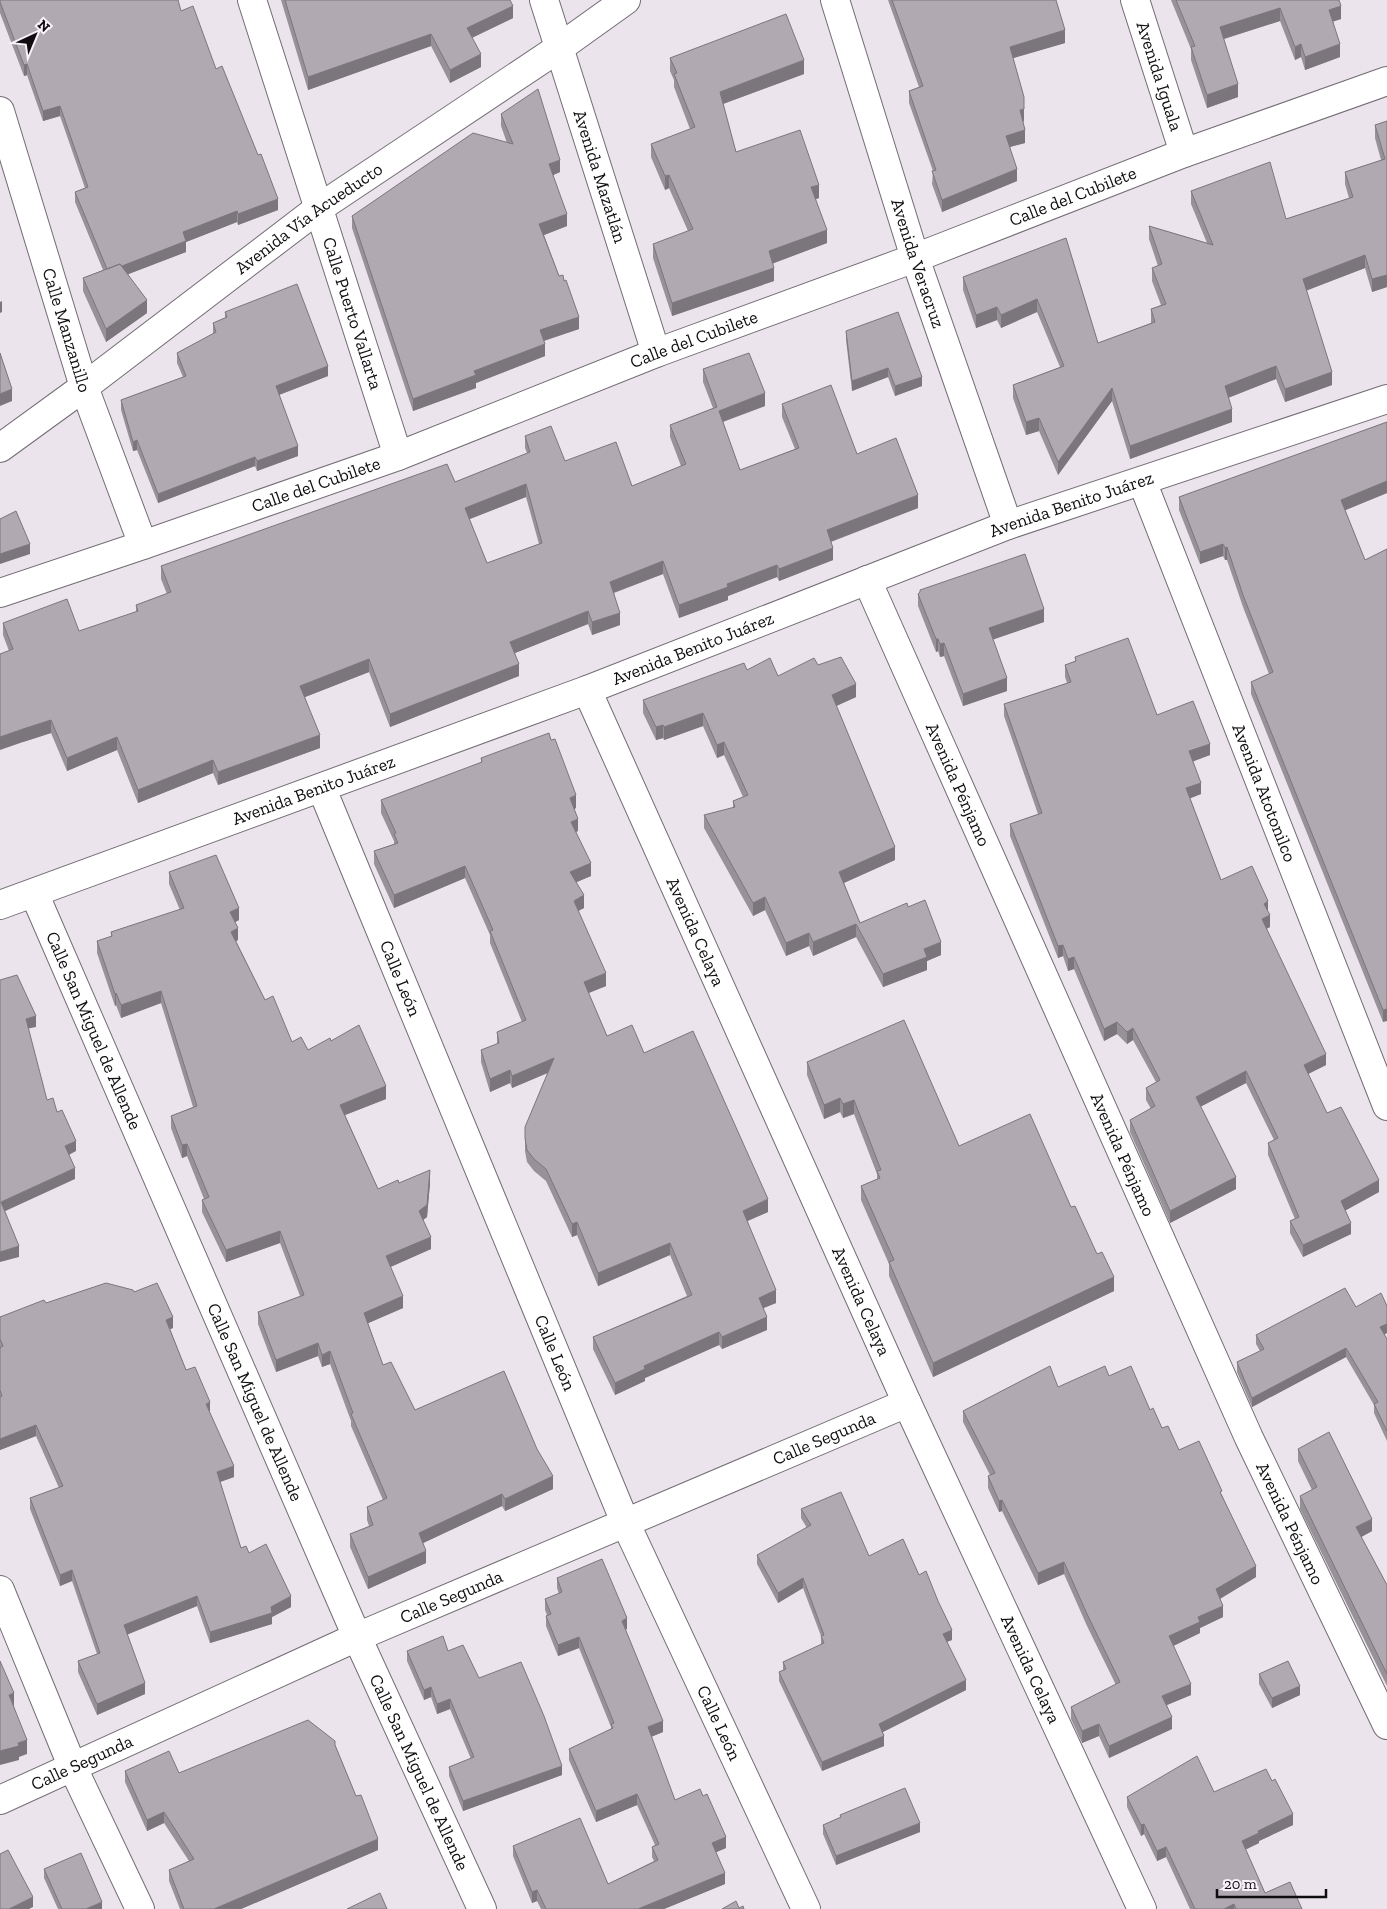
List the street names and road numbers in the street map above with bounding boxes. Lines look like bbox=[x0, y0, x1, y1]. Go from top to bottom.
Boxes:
street label: Avenida Iguala bbox=[1132, 19, 1187, 134]
street label: Avenida Mazatlán bbox=[569, 107, 632, 246]
street label: Avenida Vía Acueducto bbox=[231, 158, 387, 279]
street label: Calle del Cubilete bbox=[1006, 162, 1139, 231]
street label: Avenida Veracruz bbox=[886, 196, 950, 331]
street label: Calle Puerto Vallarta bbox=[318, 234, 387, 393]
street label: Calle Manzanillo bbox=[37, 265, 96, 395]
street label: Calle del Cubilete bbox=[627, 306, 761, 373]
street label: Calle del Cubilete bbox=[249, 452, 383, 517]
street label: Avenida Benito Juárez bbox=[986, 466, 1156, 542]
street label: Avenida Benito Juárez bbox=[609, 607, 777, 690]
street label: Avenida Pénjamo bbox=[921, 719, 995, 850]
street label: Avenida Atotonilco bbox=[1227, 721, 1301, 865]
street label: Avenida Benito Juárez bbox=[229, 750, 398, 830]
street label: Avenida Celaya bbox=[661, 874, 730, 990]
street label: Calle San Miguel de Allende bbox=[41, 928, 146, 1133]
street label: Calle León bbox=[375, 937, 426, 1020]
street label: Avenida Pénjamo bbox=[1086, 1089, 1160, 1220]
street label: Avenida Celaya bbox=[827, 1243, 896, 1360]
street label: Calle San Miguel de Allende bbox=[202, 1300, 308, 1505]
street label: Calle León bbox=[530, 1311, 581, 1395]
street label: Calle Segunda bbox=[769, 1407, 879, 1470]
street label: Avenida Pénjamo bbox=[1251, 1459, 1329, 1588]
street label: Calle Segunda bbox=[397, 1565, 506, 1628]
street label: Avenida Celaya bbox=[996, 1611, 1065, 1727]
street label: Calle San Miguel de Allende bbox=[365, 1671, 474, 1874]
street label: Calle León bbox=[692, 1682, 746, 1765]
street label: Calle Segunda bbox=[28, 1730, 137, 1795]

